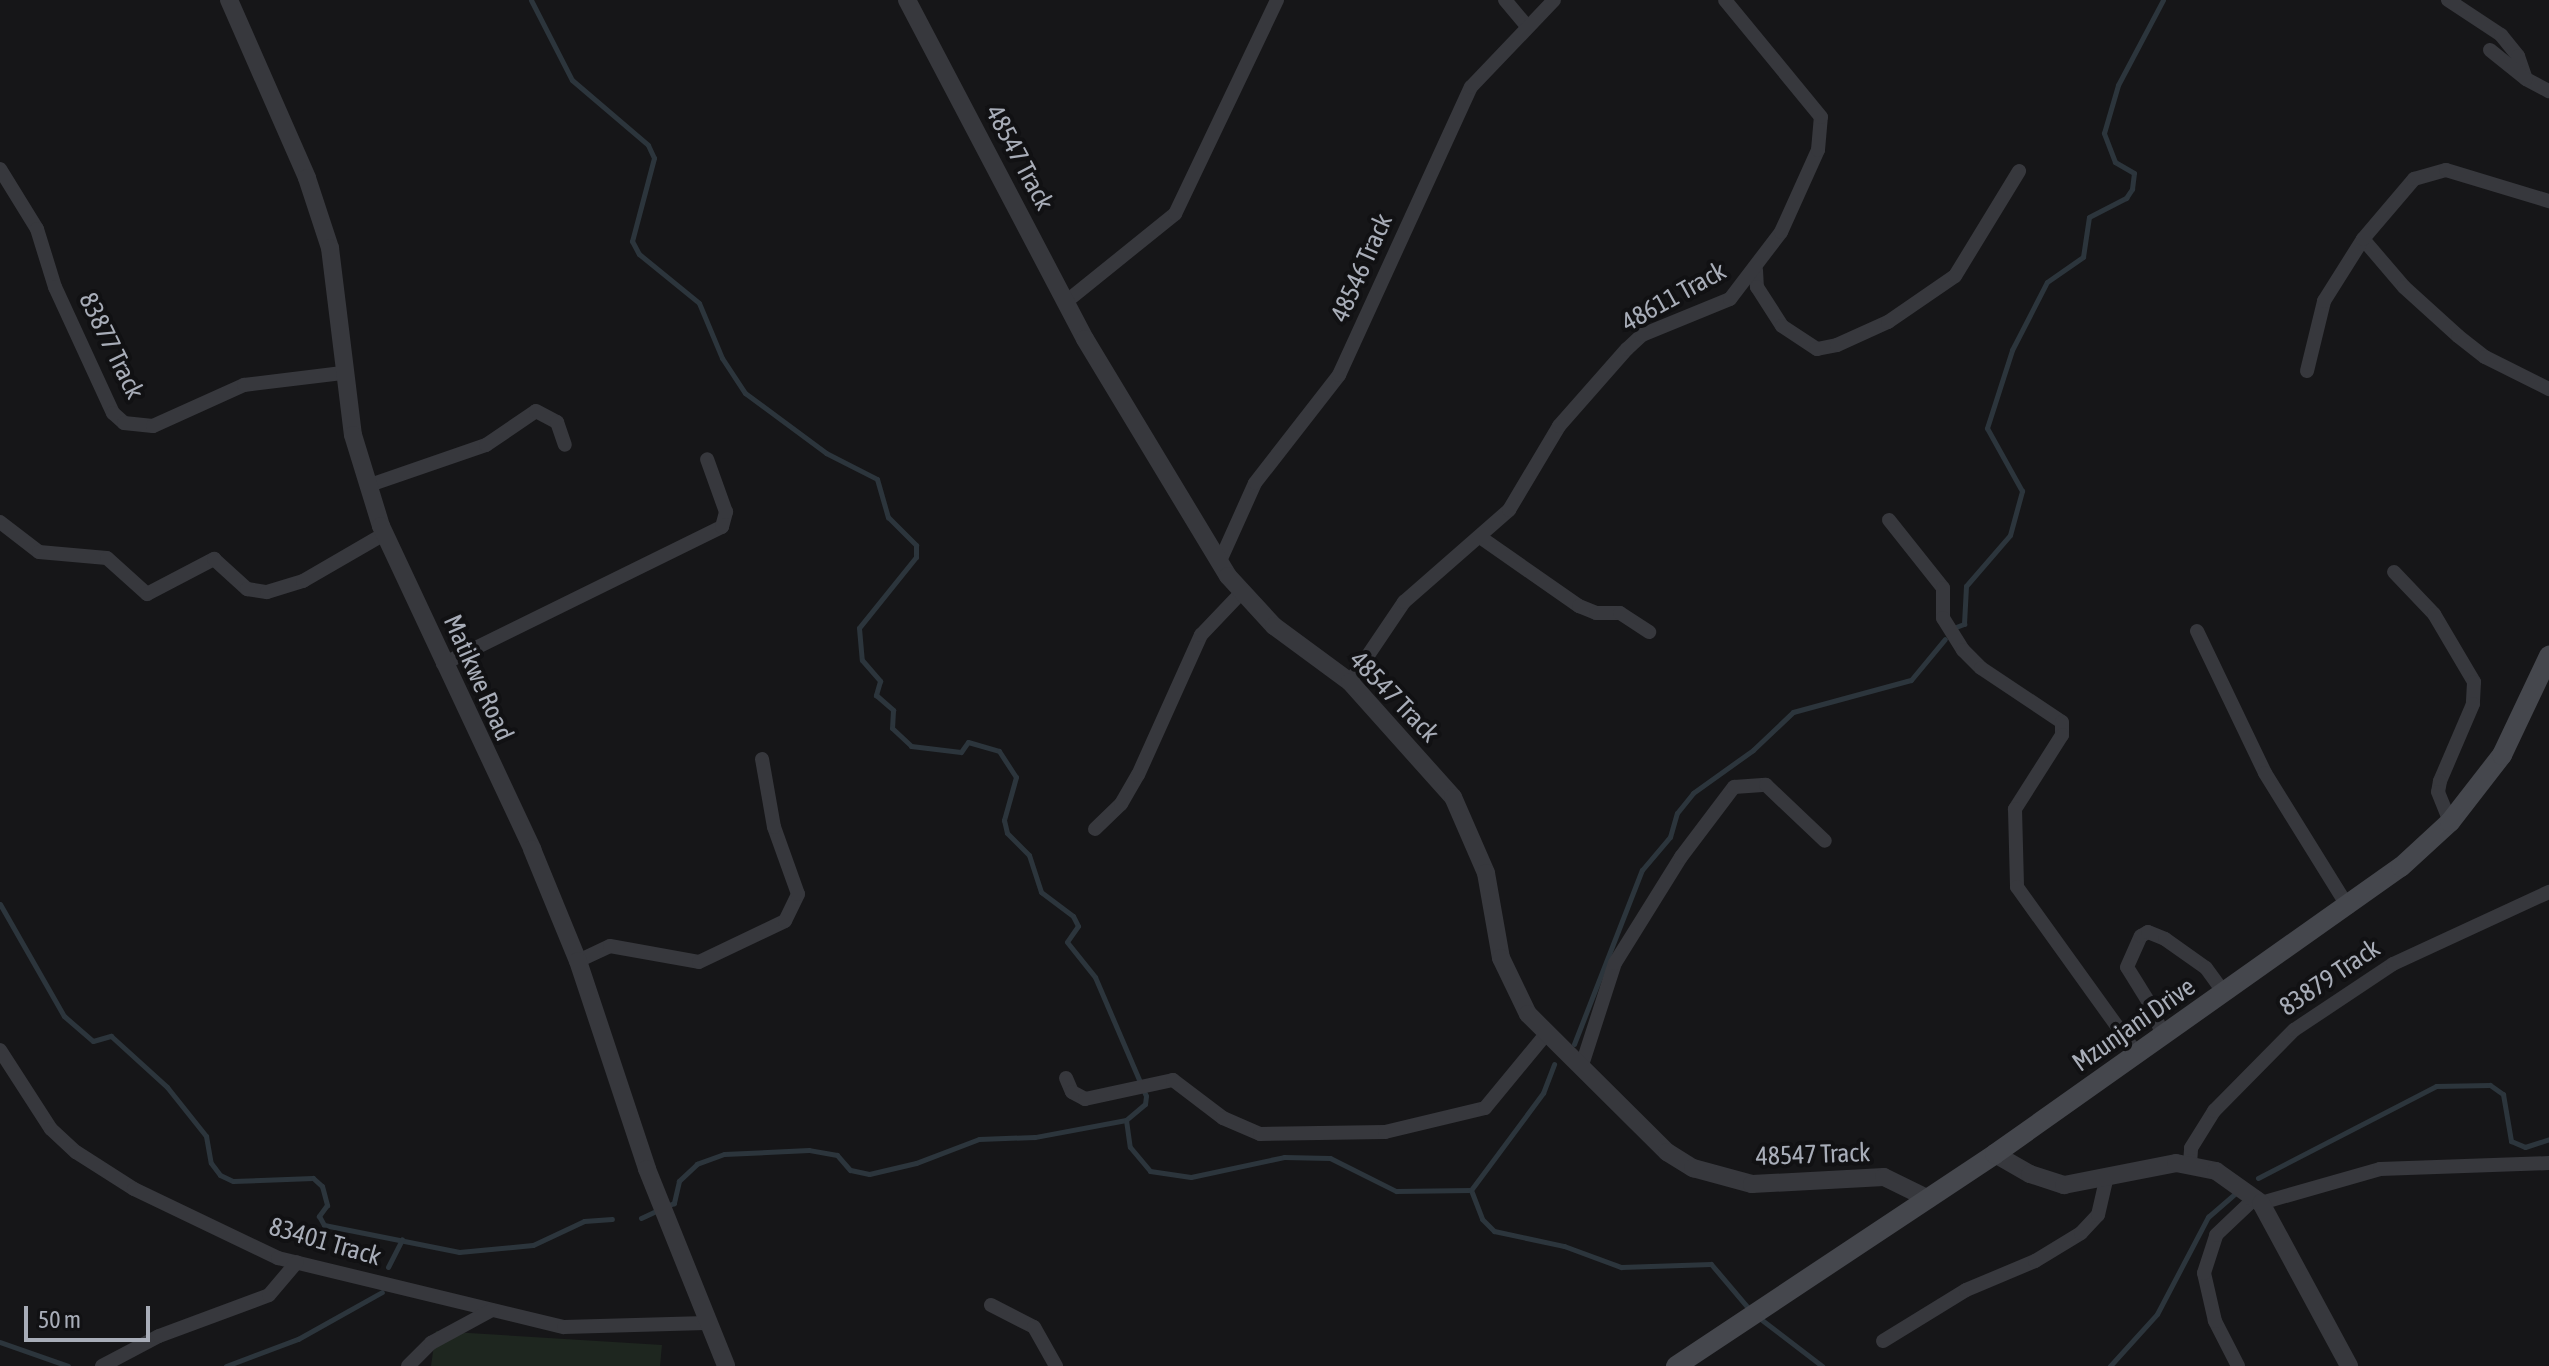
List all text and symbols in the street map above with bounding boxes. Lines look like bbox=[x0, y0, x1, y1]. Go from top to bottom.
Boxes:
street label: 48547 Track bbox=[978, 100, 1060, 216]
street label: 48546 Track bbox=[1324, 209, 1400, 327]
street label: 48611 Track bbox=[1616, 256, 1732, 338]
street label: 83877 Track bbox=[72, 288, 150, 404]
street label: Matikwe Road bbox=[436, 610, 520, 746]
street label: 48547 Track bbox=[1343, 645, 1445, 749]
street label: 83879 Track bbox=[2274, 933, 2386, 1023]
street label: Mzunjani Drive bbox=[2067, 971, 2201, 1079]
street label: 48547 Track bbox=[1755, 1137, 1871, 1173]
street label: 83401 Track bbox=[266, 1211, 384, 1273]
scale bar bbox=[28, 1290, 154, 1340]
text: 50 m bbox=[38, 1306, 81, 1333]

